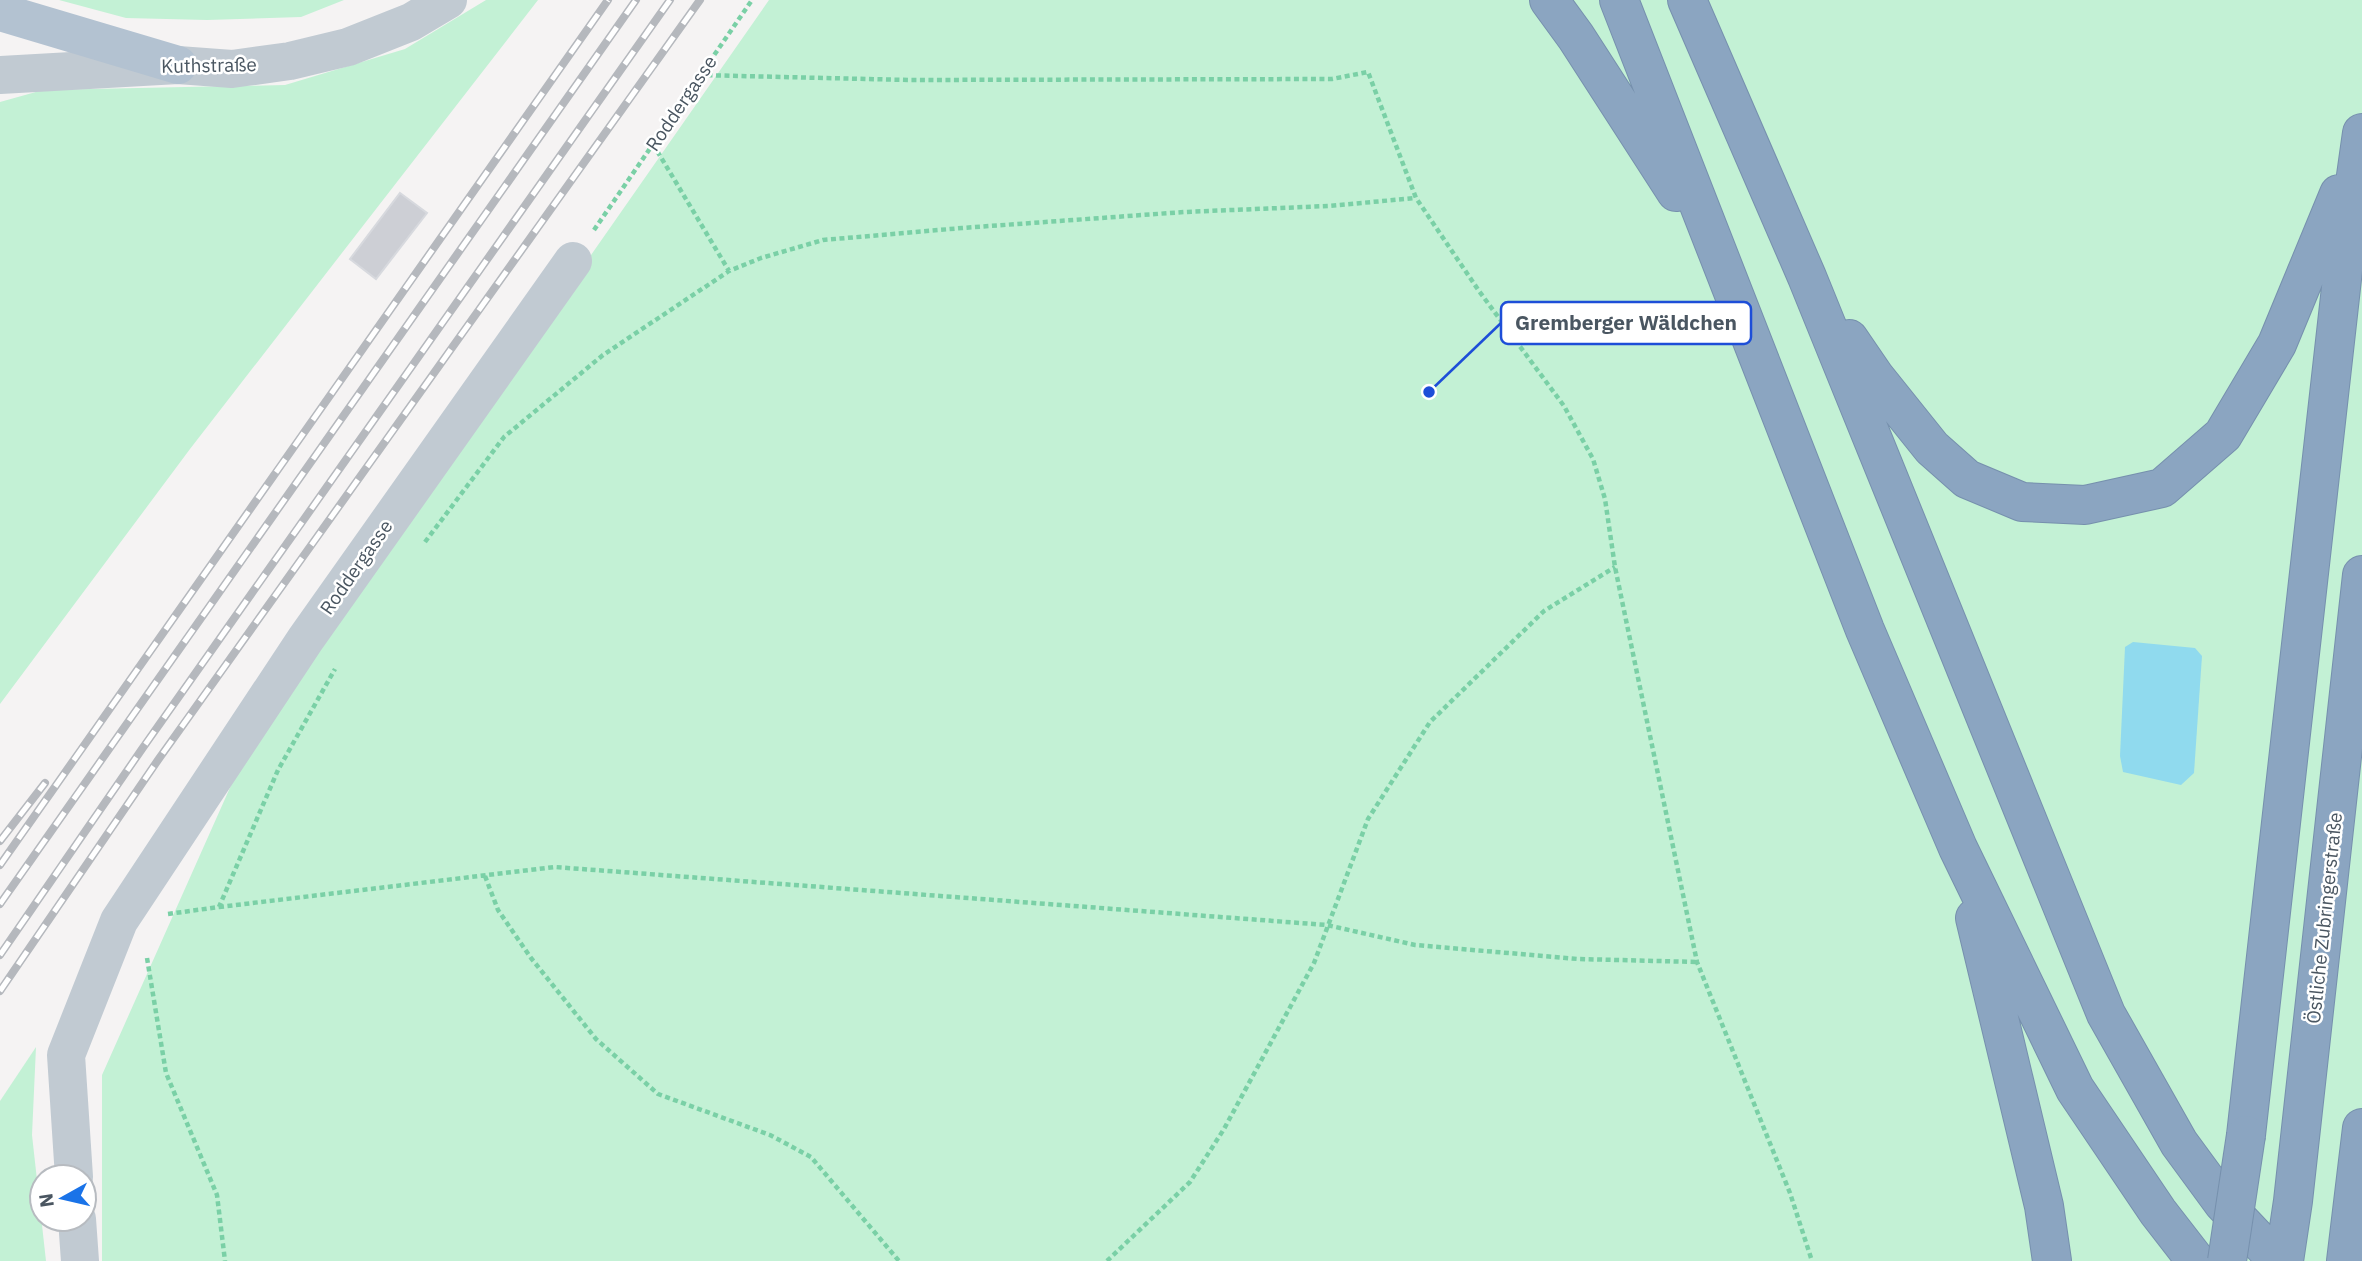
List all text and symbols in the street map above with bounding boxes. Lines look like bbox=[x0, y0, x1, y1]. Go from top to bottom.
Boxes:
street label: Roddergasse bbox=[640, 50, 722, 156]
street label: Kuthstraße bbox=[161, 52, 257, 78]
callout: Gremberger Wäldchen bbox=[1501, 302, 1751, 344]
text: Gremberger Wäldchen bbox=[1515, 308, 1737, 336]
street label: Roddergasse bbox=[314, 515, 398, 619]
street label: Östliche Zubringerstraße bbox=[2301, 811, 2347, 1025]
north arrow bbox=[28, 1163, 98, 1233]
text: N bbox=[33, 1192, 59, 1209]

